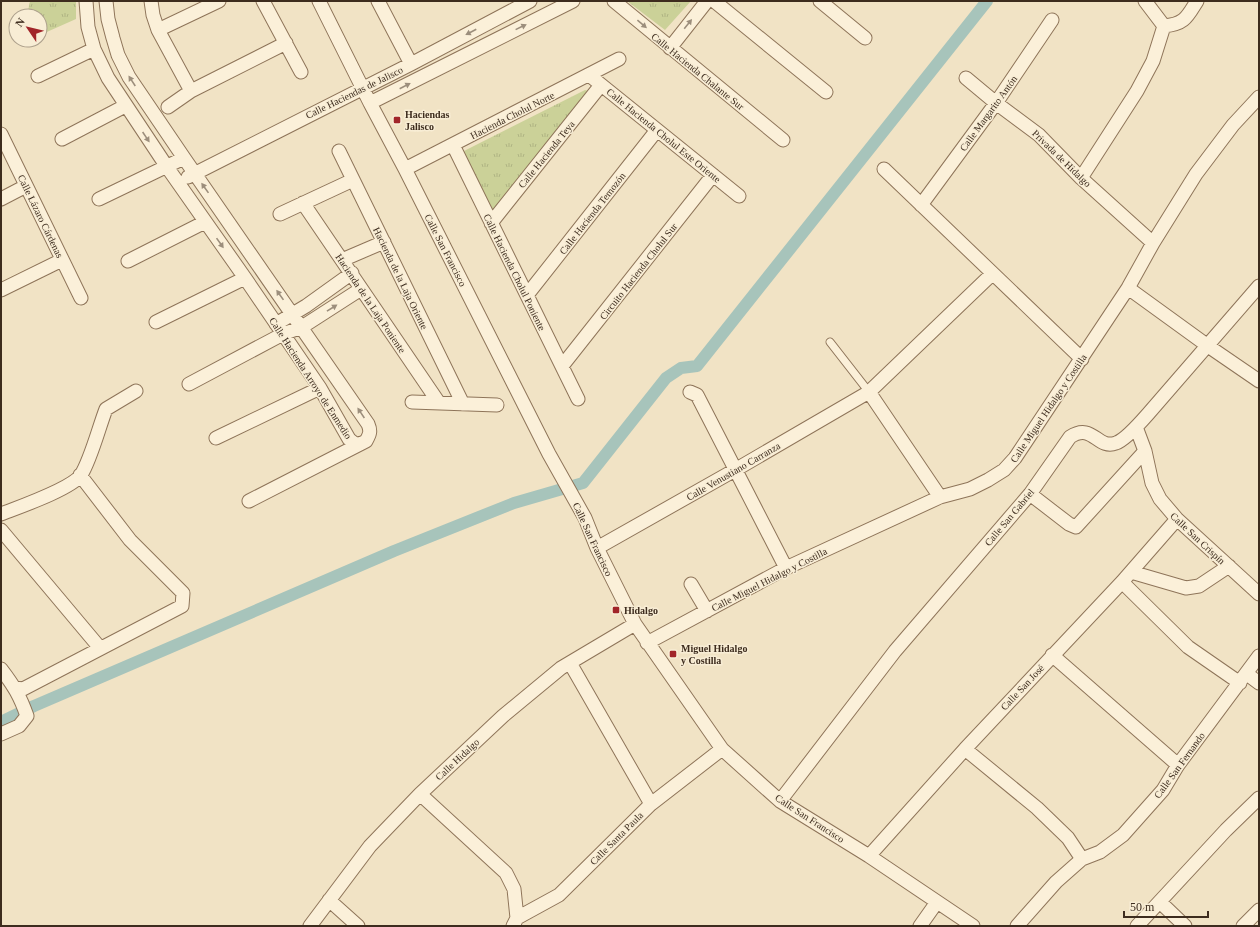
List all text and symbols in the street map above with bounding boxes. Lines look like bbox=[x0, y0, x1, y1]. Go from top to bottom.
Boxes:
north arrow bbox=[8, 8, 48, 48]
text: N bbox=[13, 16, 27, 29]
one-way arrow bbox=[684, 19, 692, 30]
one-way arrow bbox=[636, 20, 647, 29]
one-way arrow bbox=[515, 24, 526, 30]
one-way arrow bbox=[465, 29, 477, 36]
street label: Calle Hacienda Chalante Sur bbox=[649, 31, 747, 113]
street label: Calle Haciendas de Jalisco bbox=[304, 64, 405, 121]
street label: Calle Margarito Antón bbox=[957, 74, 1019, 153]
one-way arrow bbox=[128, 76, 136, 86]
one-way arrow bbox=[399, 82, 410, 89]
street label: Calle Hacienda Cholul Este Oriente bbox=[605, 86, 723, 185]
street label: Hacienda Cholul Norte bbox=[468, 89, 557, 141]
place label: Haciendas Jalisco bbox=[405, 109, 450, 132]
marker: Haciendas Jalisco bbox=[392, 115, 402, 125]
street label: Calle Hacienda Teya bbox=[516, 118, 577, 190]
street label: Privada de Hidalgo bbox=[1030, 128, 1093, 189]
one-way arrow bbox=[142, 131, 150, 142]
street label: Calle Hacienda Temozón bbox=[557, 170, 628, 256]
street label: Calle Lázaro Cárdenas bbox=[16, 173, 65, 260]
one-way arrow bbox=[201, 183, 209, 193]
street label: Calle San Francisco bbox=[422, 212, 469, 288]
street label: Calle Hacienda Cholul Poniente bbox=[481, 212, 548, 333]
street label: Circuito Hacienda Cholul Sur bbox=[597, 220, 680, 322]
street label: Hacienda de la Laja Oriente bbox=[371, 225, 430, 332]
one-way arrow bbox=[216, 238, 224, 249]
street label: Hacienda de la Laja Poniente bbox=[333, 252, 408, 355]
one-way arrow bbox=[276, 289, 284, 300]
one-way arrow bbox=[327, 304, 337, 312]
street label: Calle Hacienda Arroyo de Enmedio bbox=[267, 315, 354, 441]
street label: Calle Miguel Hidalgo y Costilla bbox=[1008, 352, 1089, 465]
one-way arrow bbox=[357, 408, 365, 419]
street label: Calle Venustiano Carranza bbox=[684, 440, 783, 503]
street label: Calle San Gabriel bbox=[982, 486, 1037, 548]
street label: Calle San Francisco bbox=[571, 501, 614, 578]
street label: Calle San Crispín bbox=[1168, 510, 1227, 566]
street label: Calle Miguel Hidalgo y Costilla bbox=[710, 545, 829, 613]
marker: Hidalgo bbox=[611, 605, 621, 615]
place label: Hidalgo bbox=[624, 605, 658, 616]
place label: Miguel Hidalgo y Costilla bbox=[681, 643, 747, 666]
marker: Miguel Hidalgo y Costilla bbox=[668, 649, 678, 659]
street label: Calle San José bbox=[998, 662, 1047, 712]
street label: Calle San Fernando bbox=[1152, 730, 1207, 800]
street label: Calle Hidalgo bbox=[433, 736, 482, 782]
street label: Calle San Francisco bbox=[773, 792, 846, 845]
street label: Calle Santa Paula bbox=[588, 809, 646, 867]
scale bar bbox=[1124, 893, 1208, 919]
text: 50 m bbox=[1130, 900, 1155, 914]

